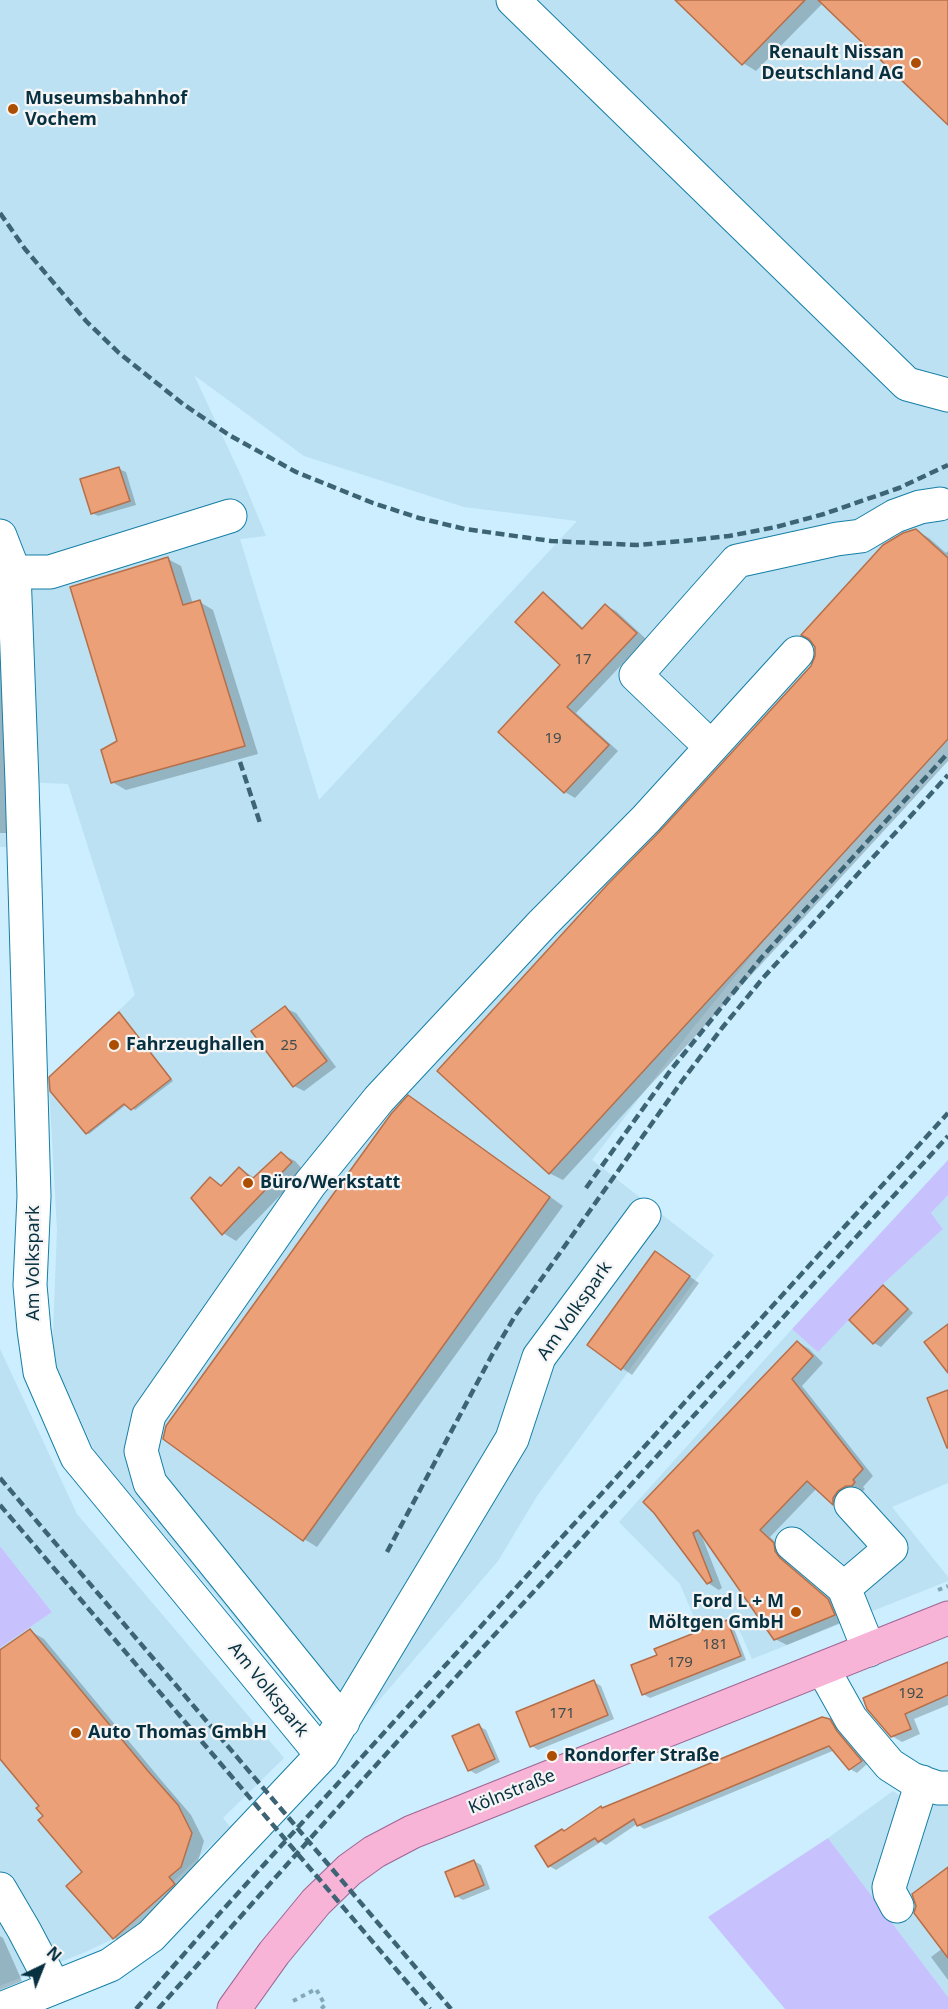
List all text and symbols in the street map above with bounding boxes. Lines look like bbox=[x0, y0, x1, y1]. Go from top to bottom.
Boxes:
place label: Renault Nissan Deutschland AG bbox=[762, 42, 904, 84]
marker: Renault Nissan Deutschland AG bbox=[909, 56, 923, 70]
place label: Museumsbahnhof Vochem bbox=[25, 88, 187, 130]
marker: Museumsbahnhof Vochem bbox=[6, 102, 20, 116]
house number: 17 bbox=[574, 651, 592, 669]
house number: 19 bbox=[544, 730, 562, 748]
place label: Fahrzeughallen bbox=[126, 1034, 265, 1056]
house number: 25 bbox=[280, 1037, 298, 1055]
marker: Fahrzeughallen bbox=[107, 1038, 121, 1052]
place label: Büro/Werkstatt bbox=[260, 1172, 400, 1194]
marker: Büro/Werkstatt bbox=[241, 1176, 255, 1190]
street label: Am Volkspark bbox=[23, 1205, 45, 1321]
street label: Am Volkspark bbox=[533, 1258, 617, 1364]
place label: Ford L + M Möltgen GmbH bbox=[648, 1591, 784, 1634]
marker: Ford L + M Möltgen GmbH bbox=[789, 1605, 803, 1619]
house number: 181 bbox=[702, 1636, 728, 1654]
street label: Am Volkspark bbox=[223, 1638, 313, 1742]
house number: 179 bbox=[667, 1654, 693, 1672]
house number: 192 bbox=[898, 1685, 924, 1703]
house number: 171 bbox=[549, 1705, 575, 1723]
place label: Auto Thomas GmbH bbox=[88, 1722, 267, 1744]
marker: Auto Thomas GmbH bbox=[69, 1726, 83, 1740]
place label: Rondorfer Straße bbox=[564, 1745, 719, 1767]
marker: Rondorfer Straße bbox=[545, 1749, 559, 1763]
street label: Kölnstraße bbox=[465, 1765, 559, 1819]
north arrow bbox=[12, 1937, 72, 1997]
text: N bbox=[42, 1941, 67, 1966]

